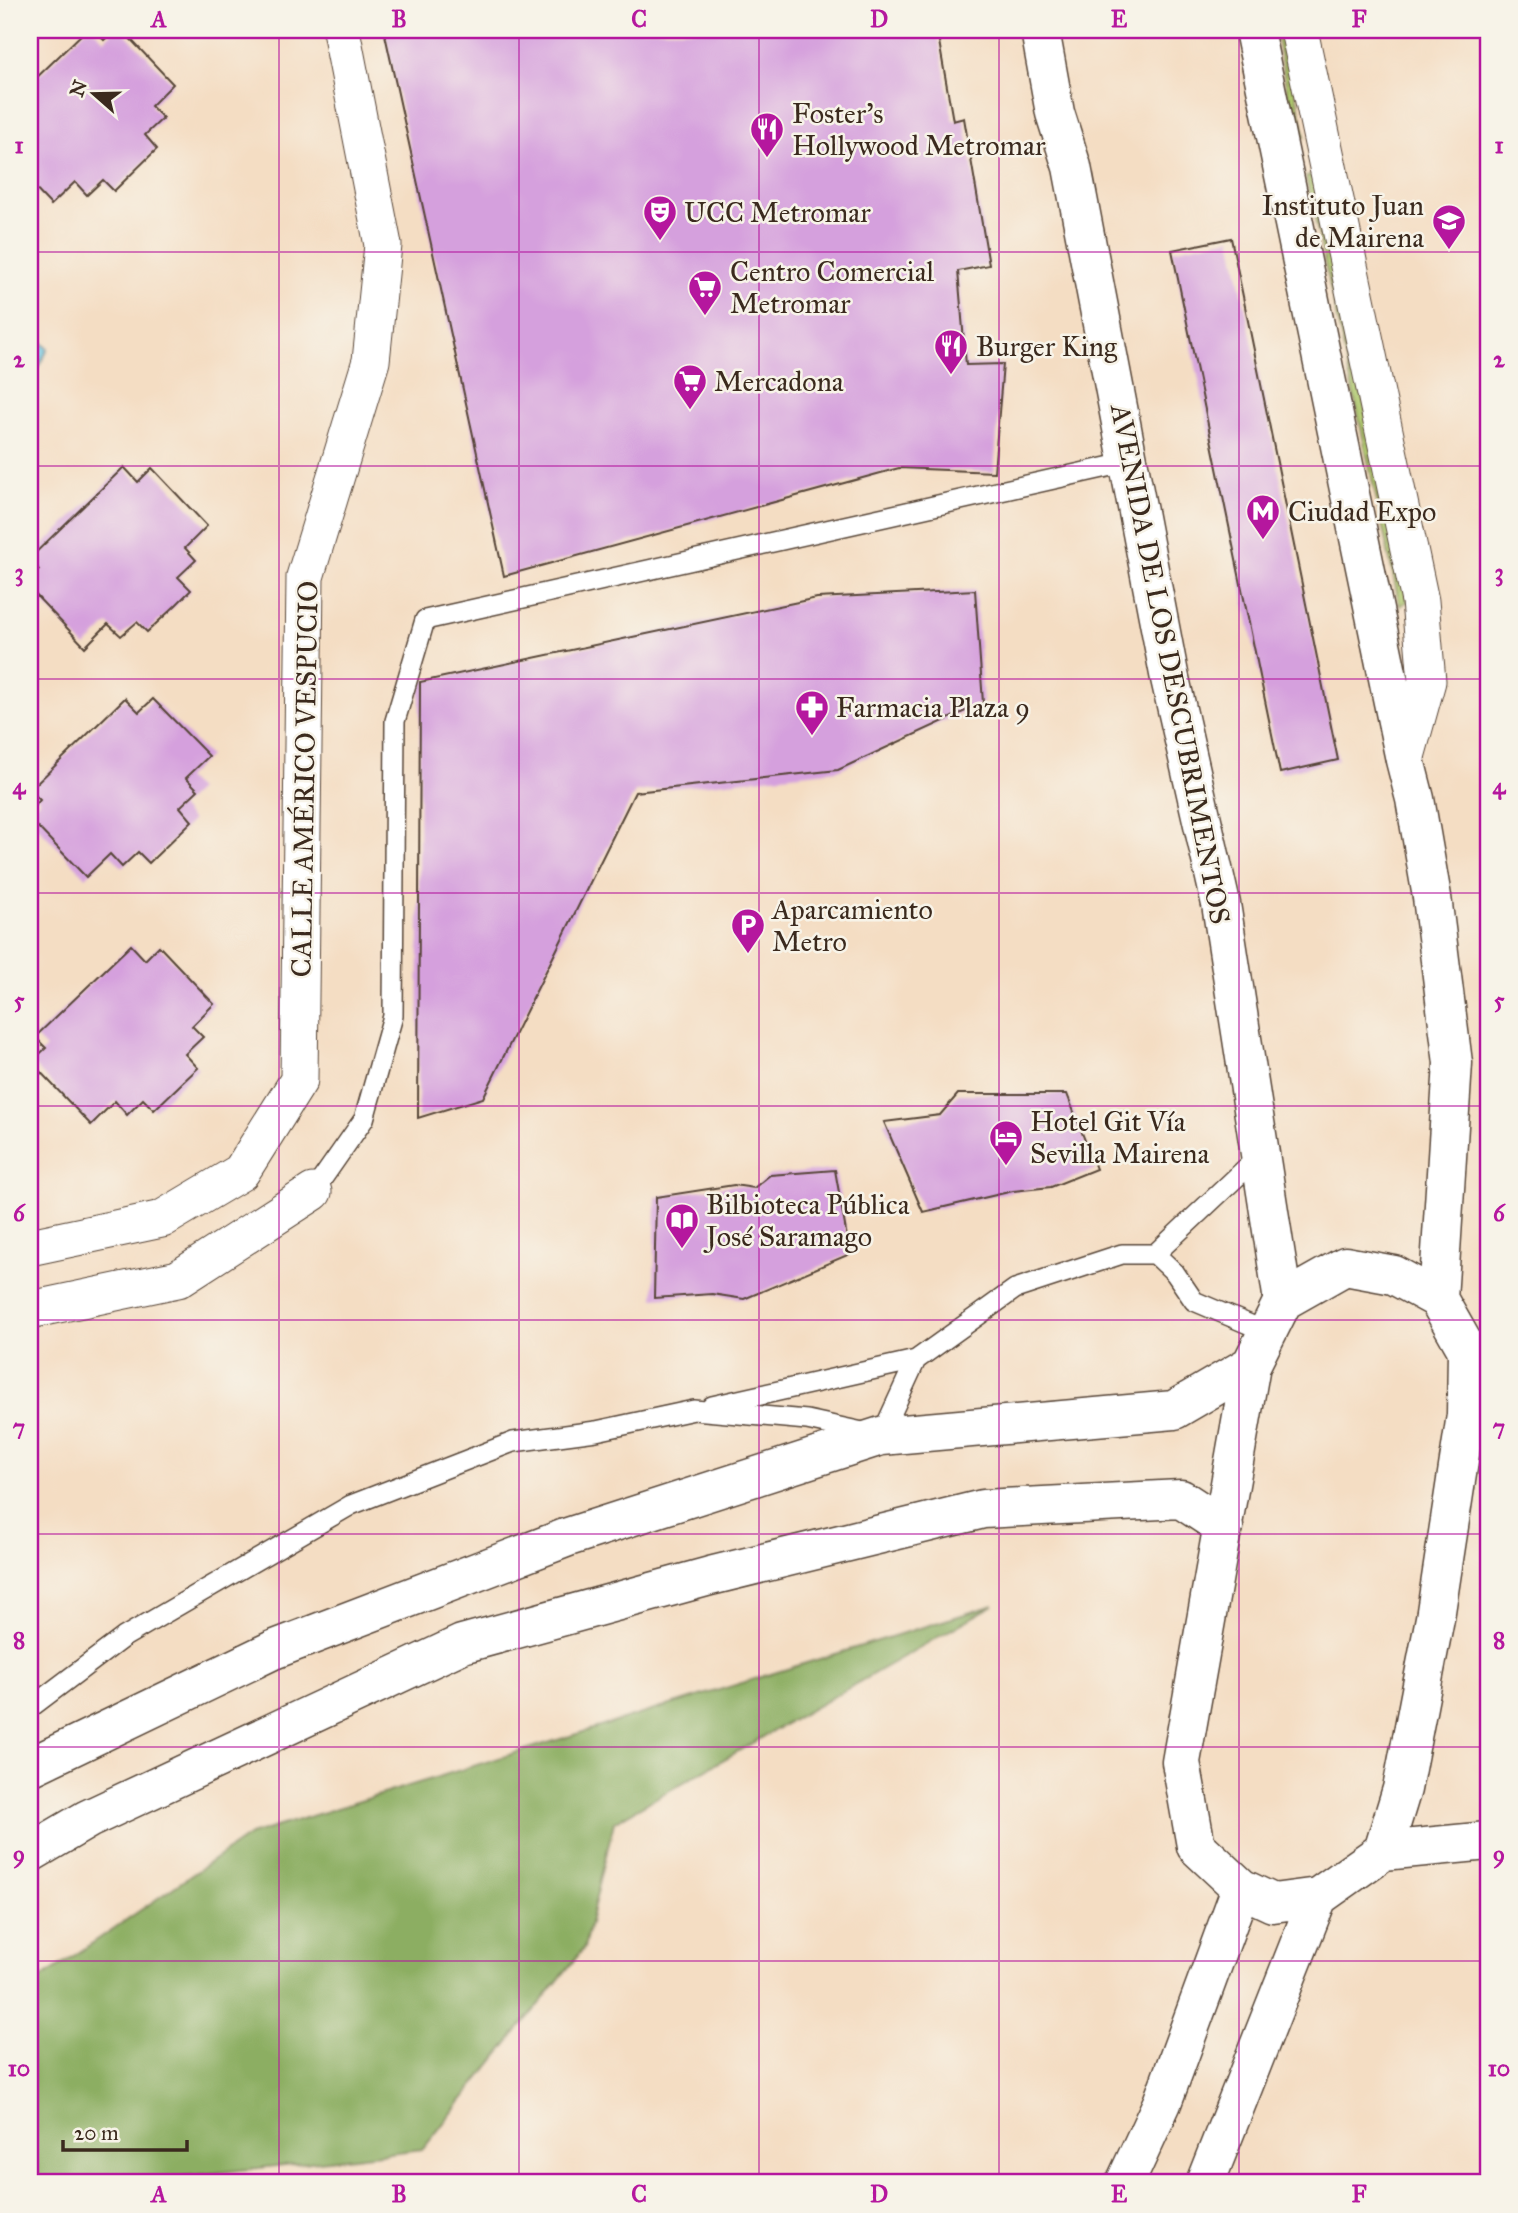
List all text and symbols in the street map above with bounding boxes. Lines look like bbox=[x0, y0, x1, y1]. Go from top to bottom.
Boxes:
text: A bbox=[149, 5, 167, 33]
text: B bbox=[391, 5, 407, 33]
text: C bbox=[631, 5, 647, 33]
text: D bbox=[870, 5, 888, 33]
text: E bbox=[1111, 5, 1128, 33]
text: F bbox=[1351, 5, 1367, 33]
north arrow bbox=[60, 60, 130, 130]
text: N bbox=[65, 77, 92, 100]
place label: Foster's Hollywood Metromar bbox=[792, 96, 1046, 163]
restaurant icon: Foster's Hollywood Metromar bbox=[748, 110, 786, 159]
text: 1 bbox=[14, 131, 24, 159]
text: 1 bbox=[1494, 131, 1504, 159]
place label: Instituto Juan de Mairena bbox=[1261, 188, 1424, 255]
theatre icon: UCC Metromar bbox=[641, 193, 679, 242]
place label: UCC Metromar bbox=[684, 195, 871, 230]
school or university icon: Instituto Juan de Mairena bbox=[1430, 202, 1468, 251]
place label: Centro Comercial Metromar bbox=[730, 254, 935, 321]
supermarket icon: Centro Comercial Metromar bbox=[686, 268, 724, 317]
restaurant icon: Burger King bbox=[932, 327, 970, 376]
place label: Burger King bbox=[976, 329, 1118, 364]
text: 2 bbox=[13, 345, 25, 373]
text: 2 bbox=[1493, 345, 1505, 373]
supermarket icon: Mercadona bbox=[671, 362, 709, 411]
place label: Mercadona bbox=[714, 364, 844, 399]
street label: AVENIDA DE LOS DESCUBRIMENTOS bbox=[1103, 400, 1238, 927]
metro station icon: Ciudad Expo bbox=[1244, 492, 1282, 541]
place label: Ciudad Expo bbox=[1288, 494, 1436, 529]
text: 3 bbox=[14, 558, 24, 587]
text: 3 bbox=[1494, 558, 1504, 587]
street label: CALLE AMÉRICO VESPUCIO bbox=[284, 580, 325, 978]
pharmacy icon: Farmacia Plaza 9 bbox=[793, 688, 831, 737]
place label: Farmacia Plaza 9 bbox=[836, 690, 1030, 725]
text: 4 bbox=[13, 772, 27, 800]
text: 4 bbox=[1493, 772, 1507, 800]
place label: Aparcamiento Metro bbox=[771, 892, 933, 959]
parking icon: Aparcamiento Metro bbox=[729, 906, 767, 955]
text: 5 bbox=[14, 986, 25, 1014]
text: 5 bbox=[1494, 986, 1505, 1014]
place label: Hotel Git Vía Sevilla Mairena bbox=[1030, 1104, 1209, 1171]
hotel icon: Hotel Git Vía Sevilla Mairena bbox=[987, 1118, 1025, 1167]
place label: Bilbioteca Pública José Saramago bbox=[703, 1187, 910, 1254]
text: 6 bbox=[13, 1199, 26, 1227]
text: 6 bbox=[1493, 1199, 1506, 1227]
library icon: Bilbioteca Pública José Saramago bbox=[663, 1201, 701, 1250]
text: 7 bbox=[13, 1413, 25, 1441]
text: 7 bbox=[1493, 1413, 1505, 1441]
text: 8 bbox=[13, 1626, 25, 1654]
text: 8 bbox=[1493, 1626, 1505, 1654]
text: 9 bbox=[13, 1840, 25, 1869]
text: 9 bbox=[1493, 1840, 1505, 1869]
text: 10 bbox=[8, 2054, 30, 2082]
text: 10 bbox=[1488, 2054, 1510, 2082]
scale bar bbox=[63, 2108, 187, 2152]
text: 20 m bbox=[74, 2120, 119, 2146]
text: A bbox=[149, 2180, 167, 2208]
text: B bbox=[391, 2180, 407, 2208]
text: C bbox=[631, 2180, 647, 2208]
text: D bbox=[870, 2180, 888, 2208]
text: E bbox=[1111, 2180, 1128, 2208]
text: F bbox=[1351, 2180, 1367, 2208]

